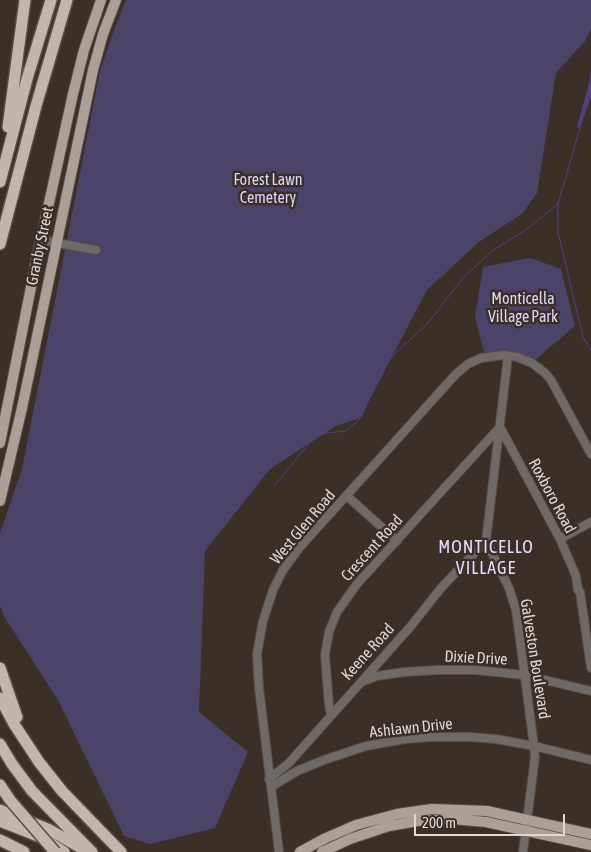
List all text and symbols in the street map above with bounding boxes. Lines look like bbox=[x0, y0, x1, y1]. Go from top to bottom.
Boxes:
park label: Forest Lawn Cemetery bbox=[233, 170, 303, 208]
street label: Granby Street bbox=[22, 205, 58, 287]
park label: Monticella Village Park bbox=[488, 289, 558, 327]
street label: Roxboro Road bbox=[524, 455, 580, 537]
street label: West Glen Road bbox=[266, 486, 340, 568]
street label: Crescent Road bbox=[337, 511, 407, 585]
district label: MONTICELLO VILLAGE bbox=[437, 536, 535, 578]
street label: Galveston Boulevard bbox=[516, 598, 554, 720]
street label: Keene Road bbox=[338, 620, 398, 684]
street label: Dixie Drive bbox=[444, 647, 508, 669]
street label: Ashlawn Drive bbox=[368, 714, 454, 742]
scale bar bbox=[416, 804, 567, 836]
text: 200 m bbox=[422, 814, 456, 831]

